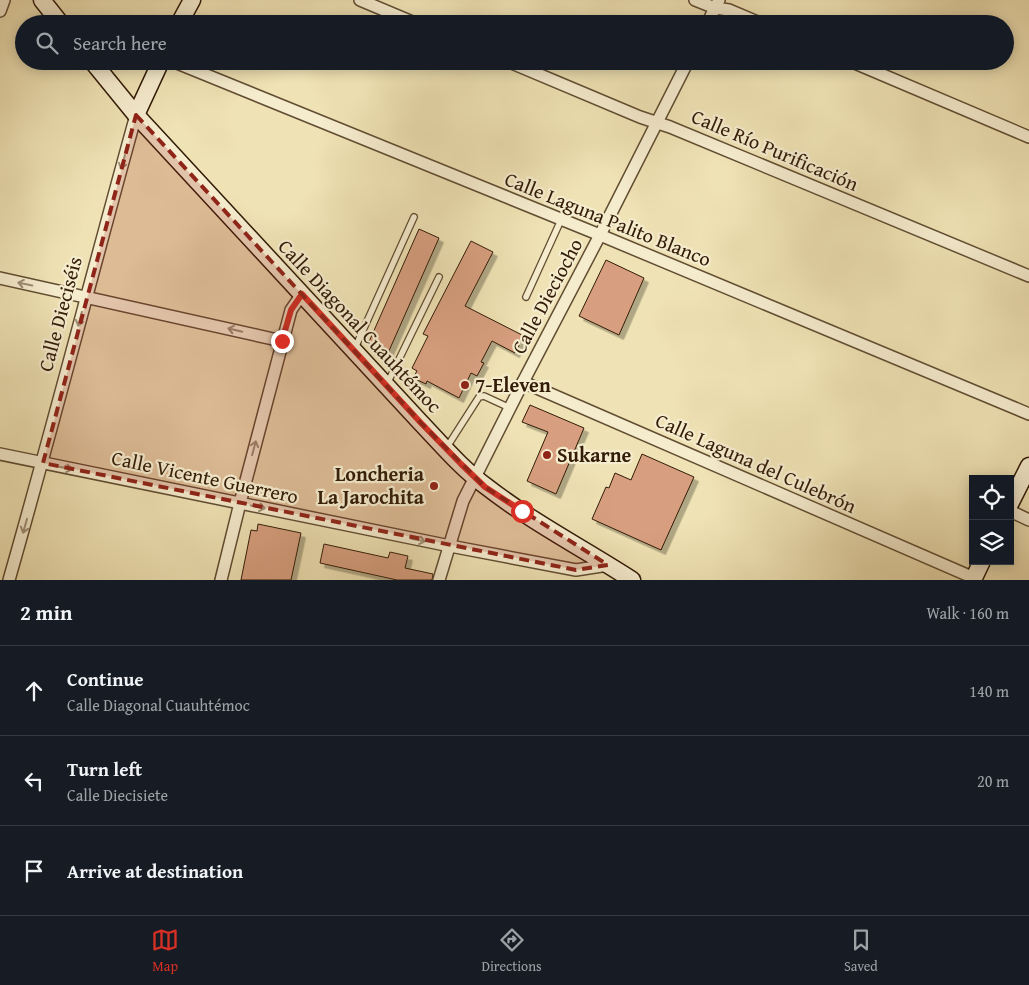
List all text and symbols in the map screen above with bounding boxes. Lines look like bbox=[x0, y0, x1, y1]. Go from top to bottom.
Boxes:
search box bbox=[15, 15, 1014, 70]
icon: search bbox=[33, 29, 61, 57]
text: Search here bbox=[73, 29, 167, 57]
street label: Calle Río Purificación bbox=[687, 101, 863, 198]
one-way arrow bbox=[118, 154, 127, 170]
street label: Calle Laguna Palito Blanco bbox=[501, 164, 716, 273]
street label: Calle Diagonal Cuauhtémoc bbox=[272, 232, 449, 419]
street label: Calle Dieciocho bbox=[504, 233, 589, 359]
street label: Calle Dieciséis bbox=[30, 253, 89, 375]
one-way arrow bbox=[18, 278, 34, 288]
one-way arrow bbox=[75, 310, 84, 326]
one-way arrow bbox=[227, 325, 243, 334]
route end bbox=[271, 330, 294, 353]
place label: 7-Eleven bbox=[475, 370, 551, 399]
marker: 7-Eleven bbox=[459, 379, 471, 391]
street label: Calle Laguna del Culebrón bbox=[651, 405, 861, 520]
one-way arrow bbox=[250, 440, 260, 456]
place label: Sukarne bbox=[557, 440, 632, 469]
street label: Calle Vicente Guerrero bbox=[109, 443, 301, 510]
marker: Sukarne bbox=[541, 449, 553, 461]
place label: Loncheria La Jarochita bbox=[318, 459, 425, 511]
one-way arrow bbox=[56, 463, 72, 473]
map controls bbox=[969, 475, 1014, 565]
button: locate bbox=[969, 475, 1014, 520]
marker: Loncheria La Jarochita bbox=[428, 480, 440, 492]
route start bbox=[511, 500, 534, 523]
one-way arrow bbox=[250, 503, 266, 512]
one-way arrow bbox=[19, 518, 29, 534]
button: layers bbox=[969, 520, 1014, 565]
one-way arrow bbox=[409, 535, 425, 545]
text: 2 min bbox=[20, 597, 72, 628]
text: Walk · 160 m bbox=[926, 601, 1009, 625]
text: Continue bbox=[67, 665, 144, 693]
icon: ahead bbox=[20, 677, 48, 705]
text: 140 m bbox=[969, 679, 1009, 703]
text: Calle Diagonal Cuauhtémoc bbox=[67, 693, 250, 717]
text: Turn left bbox=[67, 755, 142, 783]
icon: left bbox=[20, 767, 48, 795]
text: 20 m bbox=[977, 769, 1009, 793]
text: Calle Diecisiete bbox=[67, 783, 168, 807]
icon: arrive bbox=[20, 857, 48, 885]
text: Arrive at destination bbox=[67, 857, 243, 885]
tab: Map bbox=[151, 926, 179, 976]
tab: Directions bbox=[481, 926, 542, 976]
tab: Saved bbox=[844, 926, 878, 976]

